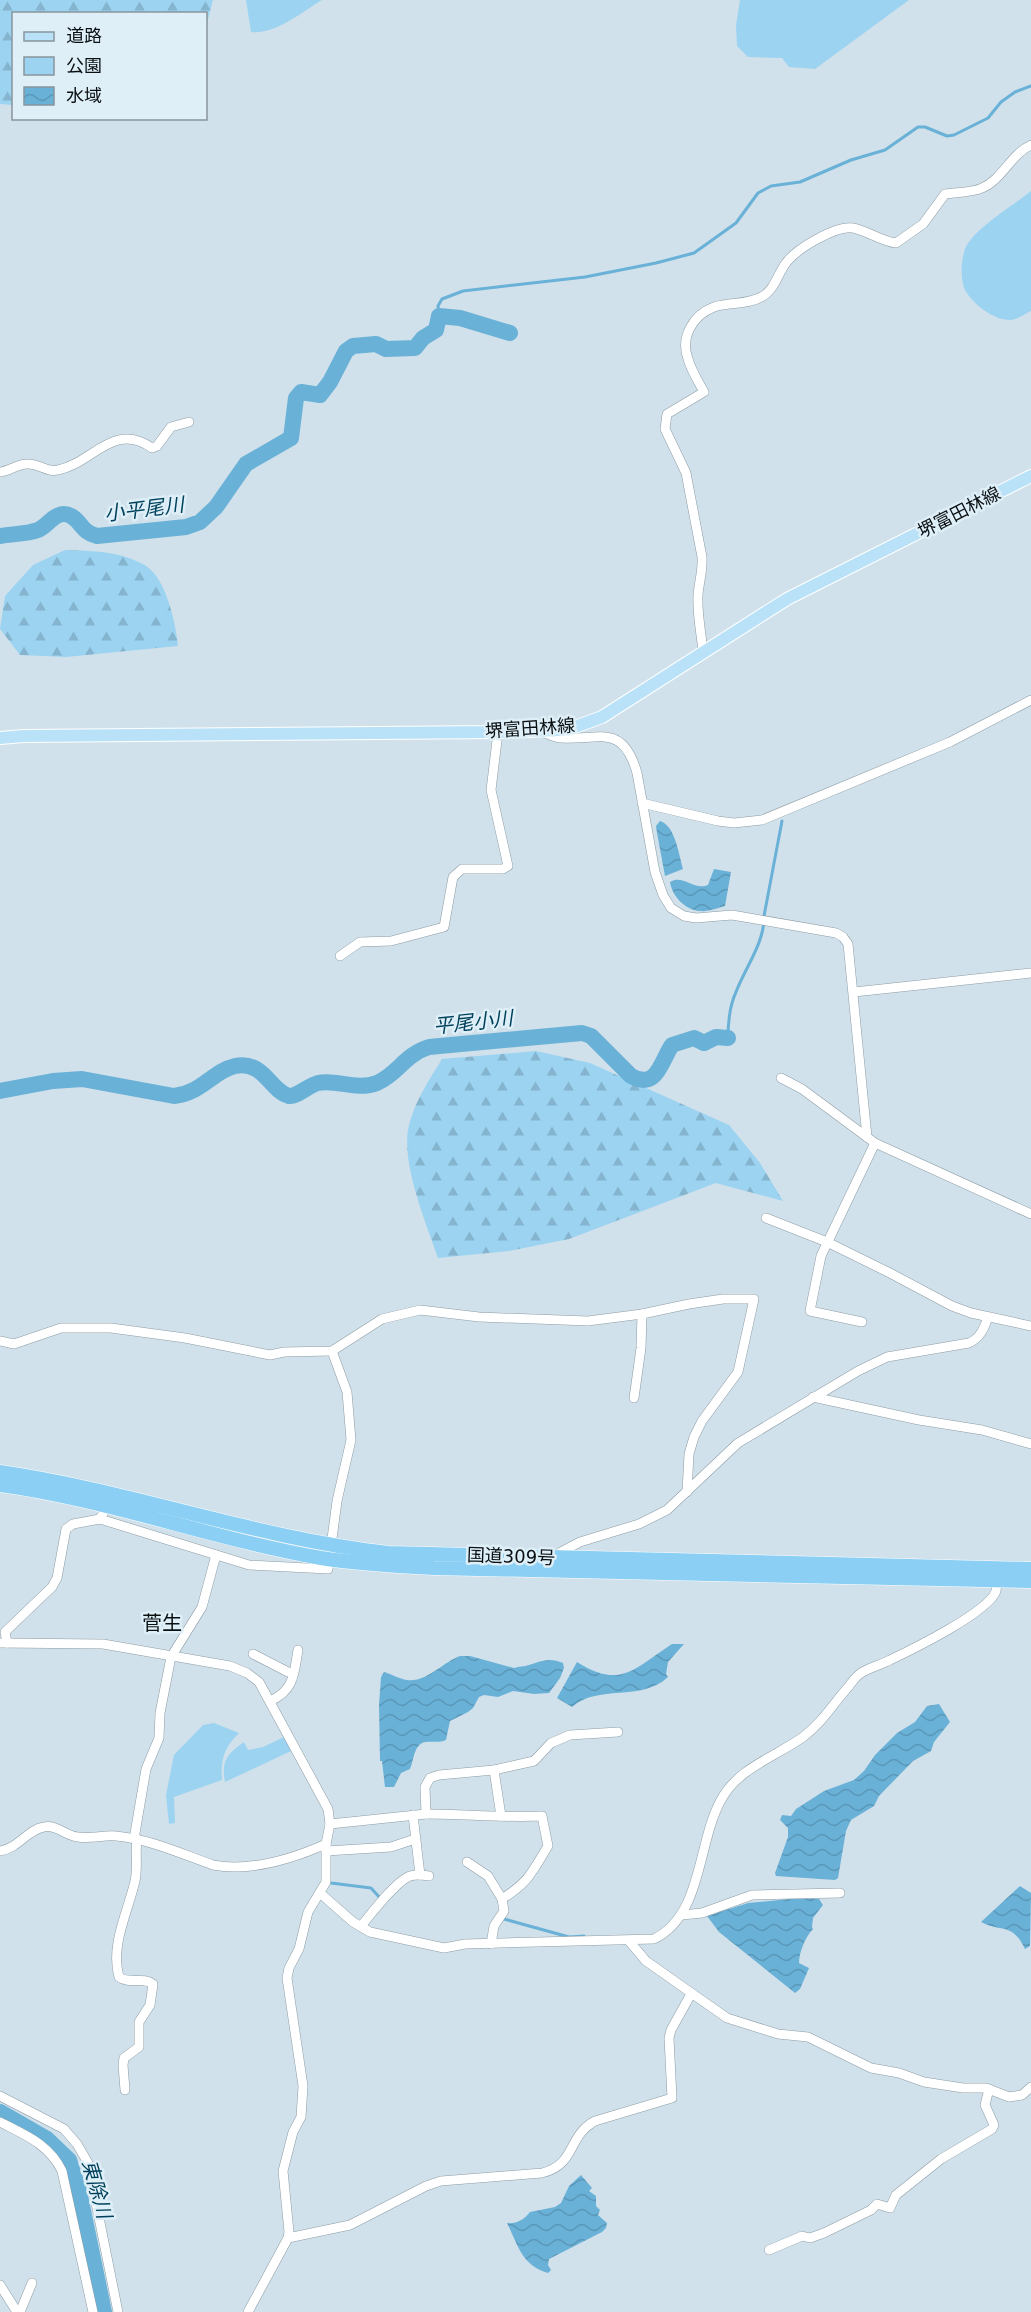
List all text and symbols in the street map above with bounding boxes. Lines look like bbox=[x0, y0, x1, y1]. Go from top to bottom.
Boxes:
legend bbox=[12, 12, 207, 120]
text: 道路 bbox=[66, 25, 102, 46]
text: 公園 bbox=[66, 55, 102, 76]
text: 水域 bbox=[66, 85, 102, 106]
street label: 堺富田林線 bbox=[914, 482, 1004, 542]
water label: 小平尾川 bbox=[103, 492, 187, 526]
street label: 堺富田林線 bbox=[484, 714, 576, 742]
water label: 平尾小川 bbox=[432, 1006, 516, 1038]
street label: 国道309号 bbox=[466, 1544, 556, 1568]
district label: 菅生 bbox=[142, 1611, 182, 1635]
water label: 東除川 bbox=[77, 2157, 117, 2223]

